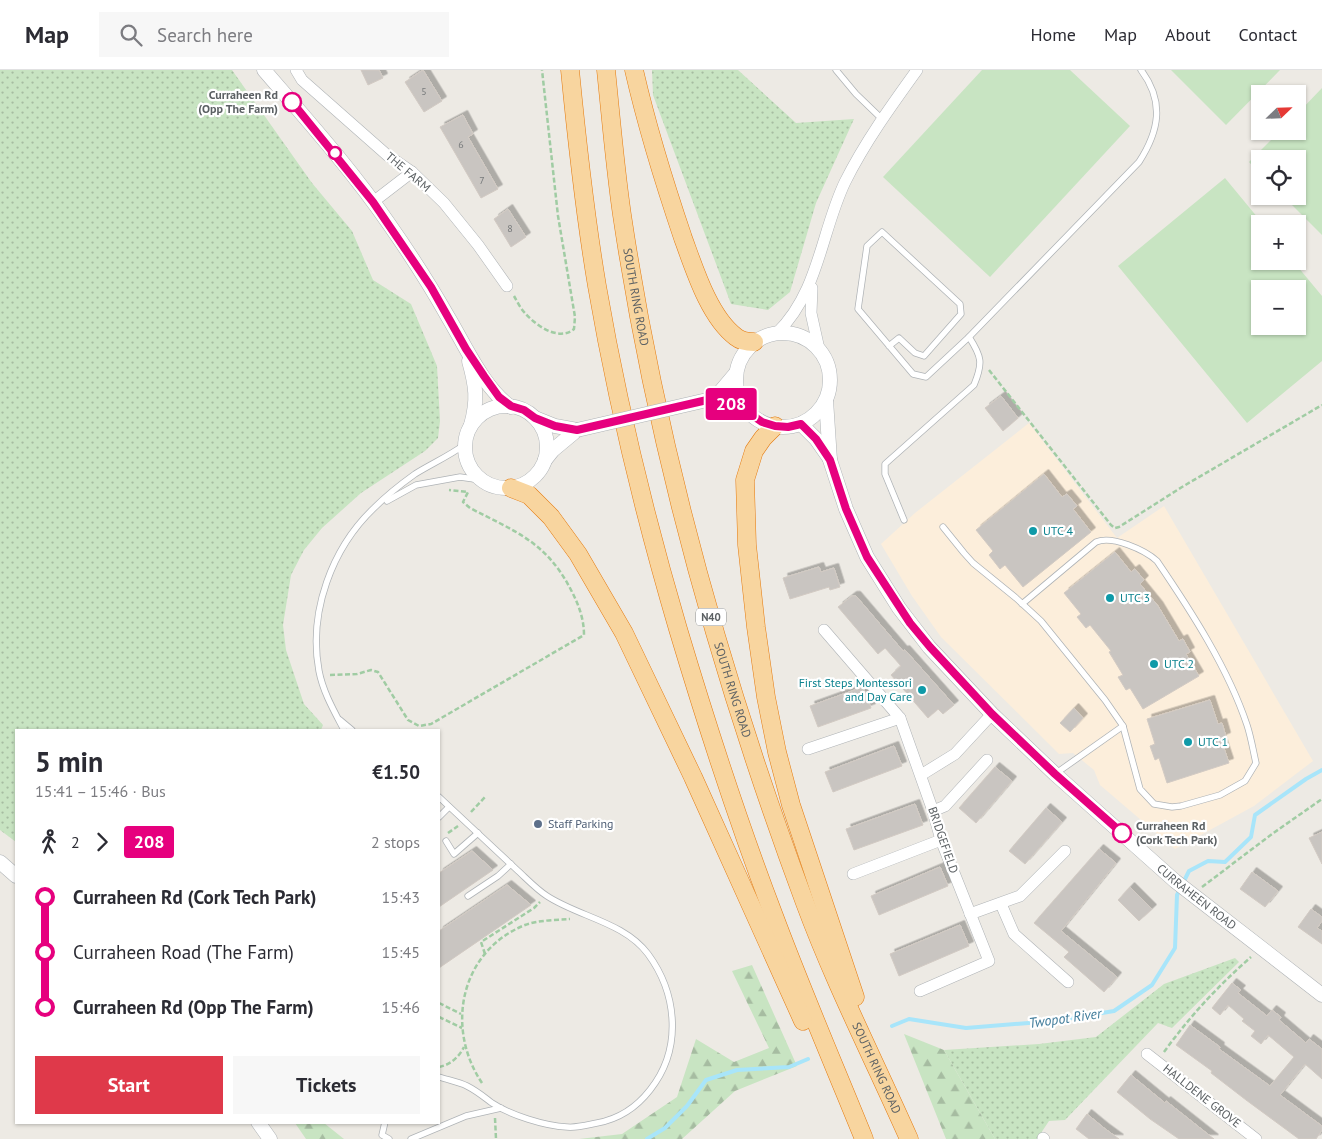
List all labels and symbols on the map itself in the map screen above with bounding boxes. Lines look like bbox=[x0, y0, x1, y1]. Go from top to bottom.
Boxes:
house number: 5 bbox=[421, 85, 427, 98]
north arrow bbox=[1251, 85, 1306, 140]
place label: Curraheen Rd (Opp The Farm) bbox=[198, 87, 278, 116]
marker: Curraheen Rd (Opp The Farm) bbox=[282, 92, 302, 112]
house number: 6 bbox=[458, 138, 464, 151]
unlabelled marker bbox=[328, 146, 342, 160]
street label: THE FARM bbox=[383, 148, 434, 195]
house number: 7 bbox=[479, 174, 485, 187]
house number: 8 bbox=[507, 222, 513, 235]
street label: SOUTH RING ROAD bbox=[620, 247, 652, 347]
line badge: 208 bbox=[702, 388, 760, 420]
place label: UTC 4 bbox=[1043, 523, 1073, 538]
marker: UTC 4 bbox=[1027, 525, 1039, 537]
place label: UTC 3 bbox=[1120, 590, 1150, 605]
marker: UTC 3 bbox=[1104, 592, 1116, 604]
road number: N40 bbox=[696, 608, 726, 626]
street label: SOUTH RING ROAD bbox=[711, 640, 755, 740]
place label: UTC 2 bbox=[1164, 656, 1194, 671]
marker: UTC 2 bbox=[1148, 658, 1160, 670]
place label: First Steps Montessori and Day Care bbox=[799, 675, 912, 704]
marker: First Steps Montessori and Day Care bbox=[916, 684, 928, 696]
place label: UTC 1 bbox=[1198, 734, 1228, 749]
marker: UTC 1 bbox=[1182, 736, 1194, 748]
street label: BRIDGEFIELD bbox=[925, 805, 962, 875]
place label: Staff Parking bbox=[548, 816, 614, 831]
marker: Staff Parking bbox=[532, 818, 544, 830]
place label: Curraheen Rd (Cork Tech Park) bbox=[1136, 818, 1217, 847]
marker: Curraheen Rd (Cork Tech Park) bbox=[1112, 823, 1132, 843]
street label: CURRAHEEN ROAD bbox=[1154, 860, 1240, 933]
water label: Twopot River bbox=[1027, 1004, 1104, 1032]
street label: SOUTH RING ROAD bbox=[849, 1020, 905, 1116]
street label: HALLDENE GROVE bbox=[1160, 1061, 1244, 1131]

